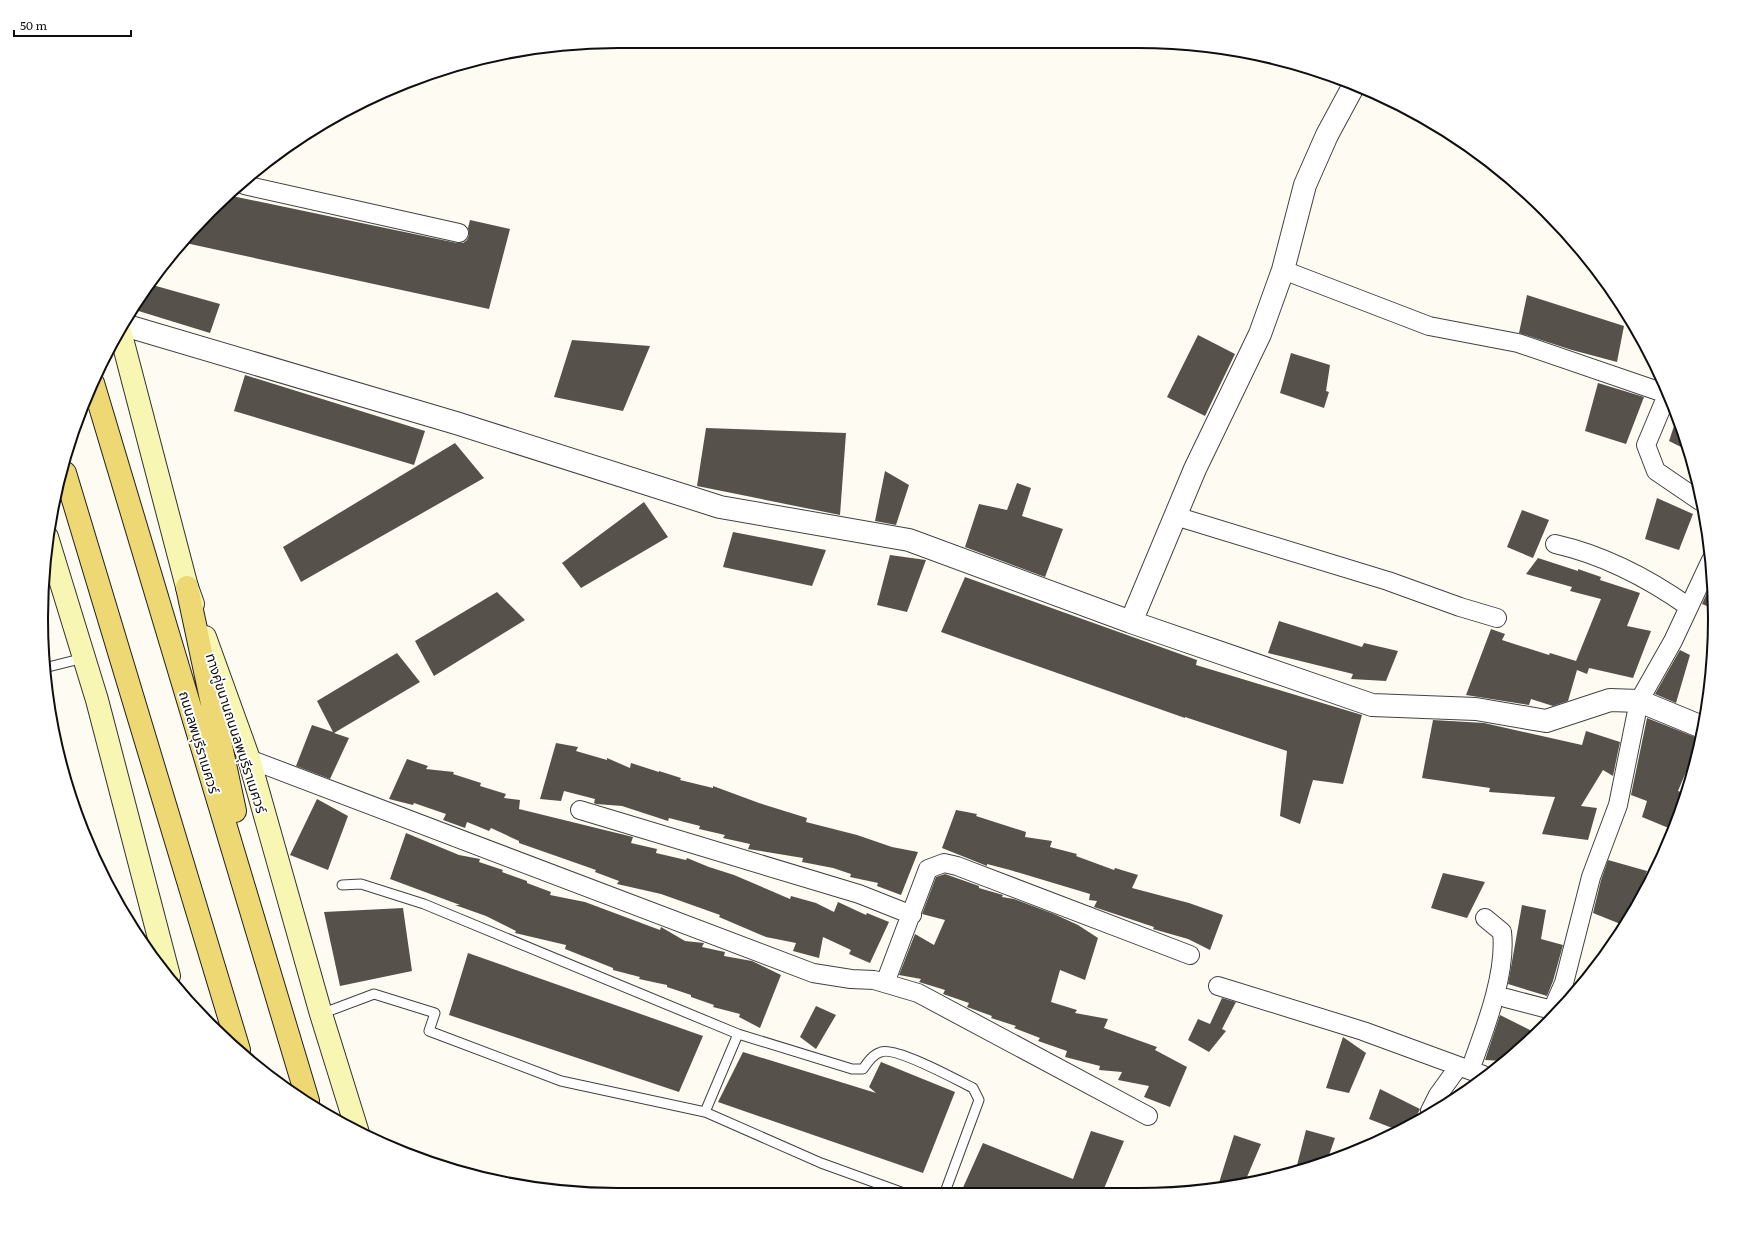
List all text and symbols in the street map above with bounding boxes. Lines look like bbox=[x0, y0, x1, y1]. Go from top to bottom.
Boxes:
scale bar bbox=[14, 12, 131, 38]
text: 50 m bbox=[20, 16, 47, 34]
street label: ทางคู่ขนานถนนลพบุรีราเมศวร์ bbox=[202, 650, 273, 816]
street label: ถนนลพบุรีราเมศวร์ bbox=[175, 688, 225, 796]

